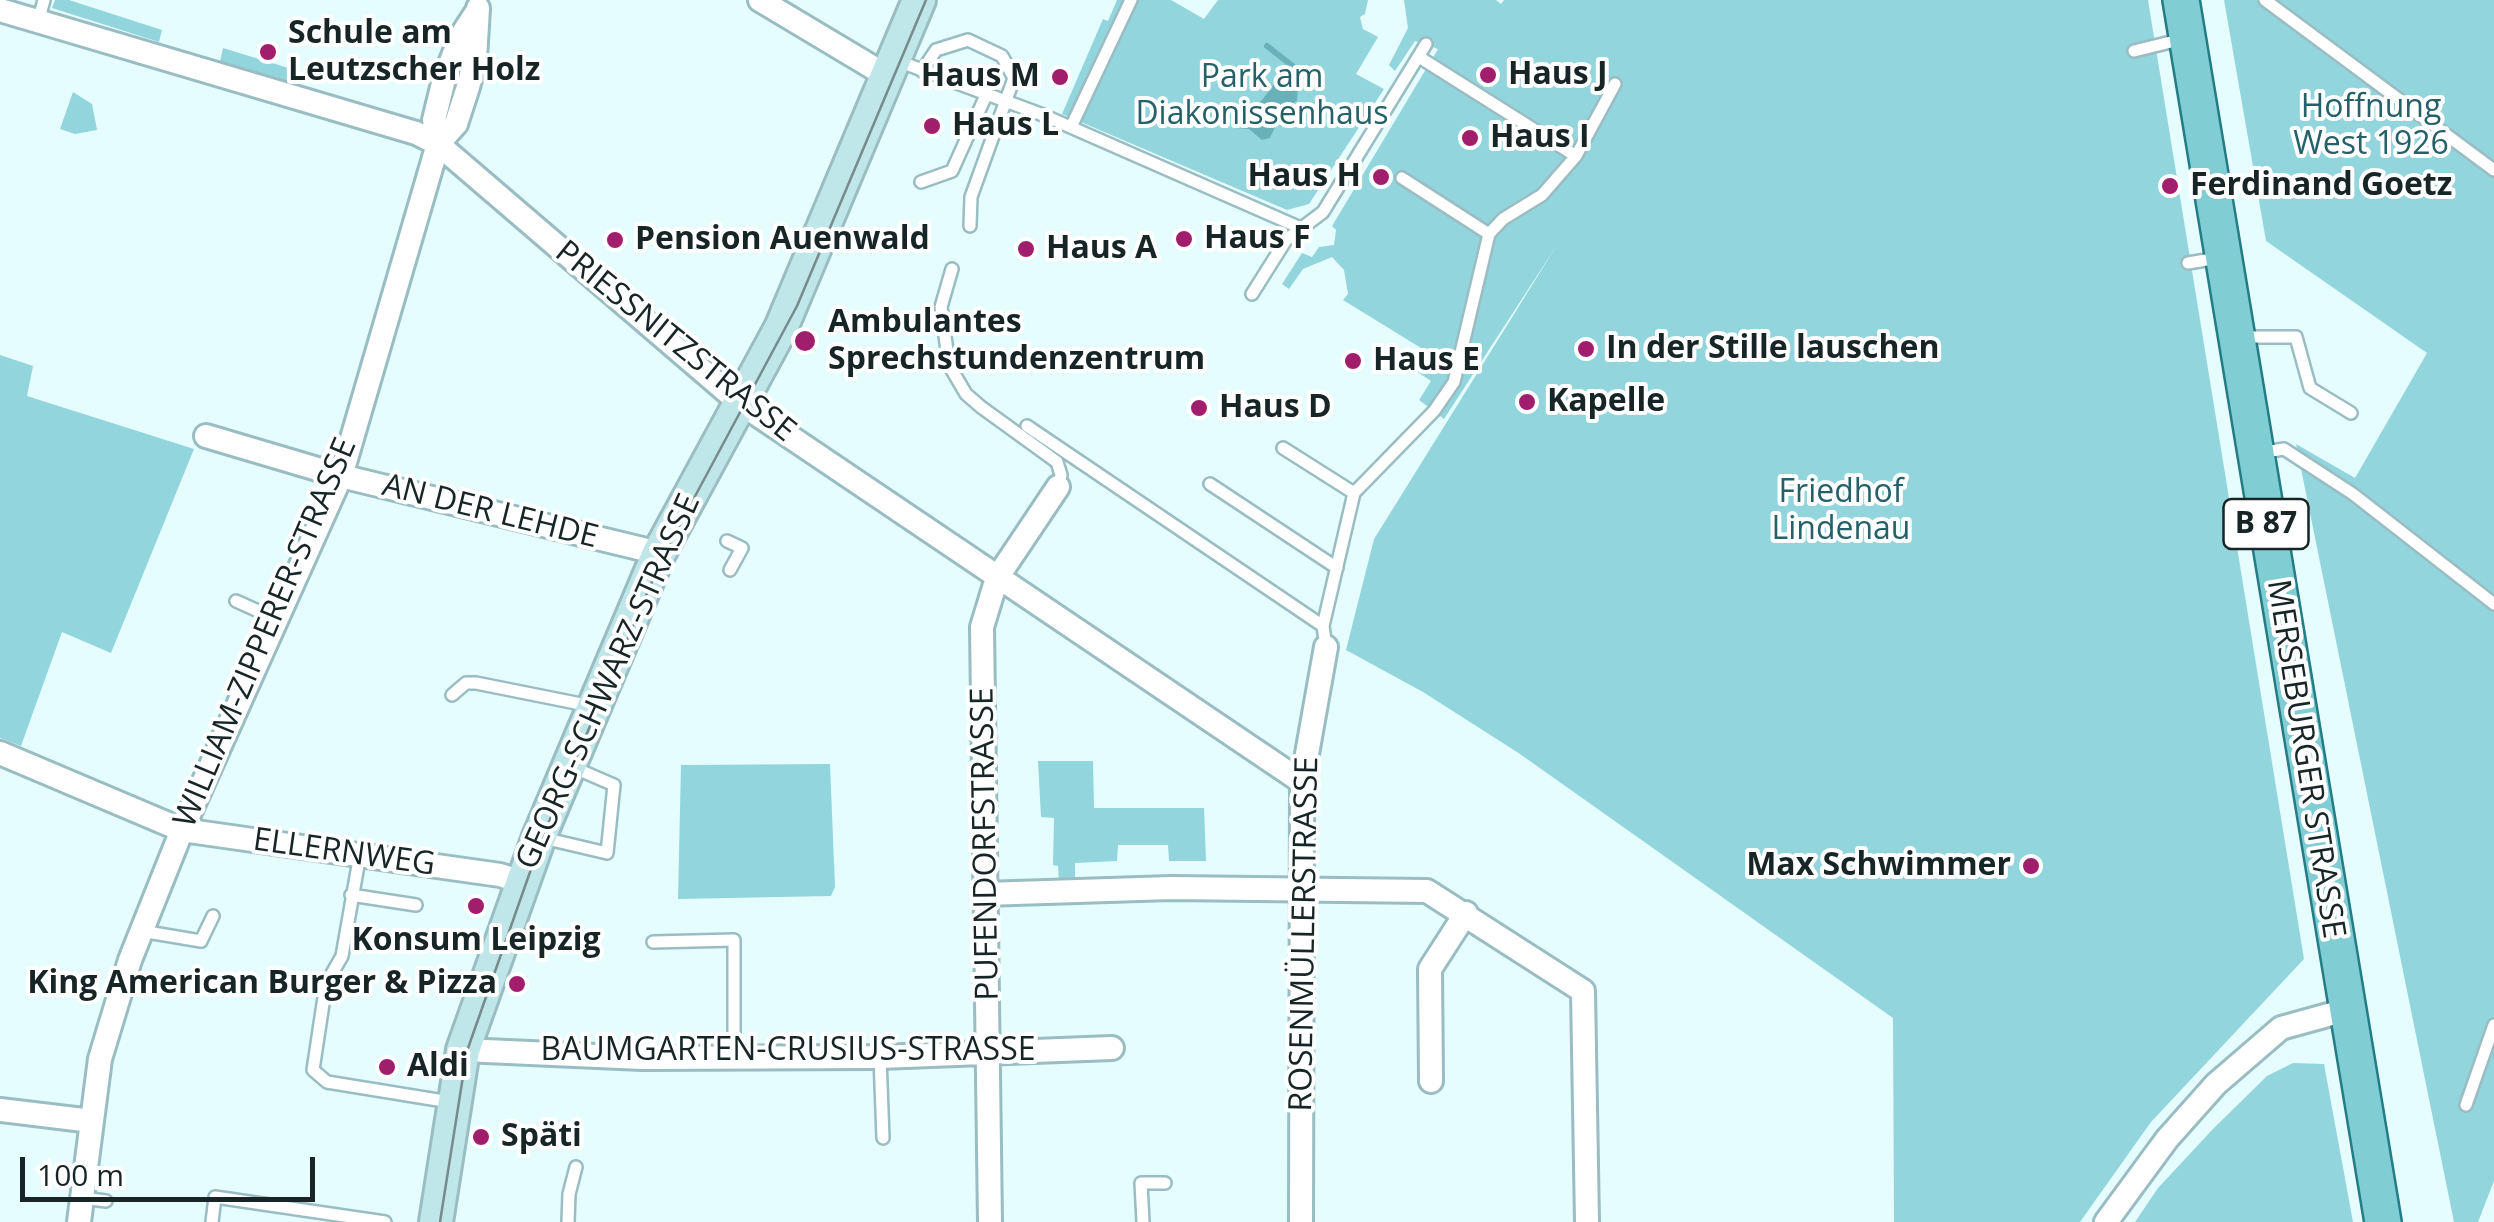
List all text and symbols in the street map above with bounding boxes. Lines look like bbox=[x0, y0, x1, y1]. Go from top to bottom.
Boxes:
place label: Schule am Leutzscher Holz bbox=[288, 15, 540, 90]
marker: Schule am Leutzscher Holz bbox=[257, 41, 279, 63]
place label: Haus J bbox=[1508, 56, 1608, 94]
place label: Haus M bbox=[921, 58, 1040, 96]
park label: Park am Diakonissenhaus bbox=[1135, 59, 1389, 134]
marker: Haus J bbox=[1477, 64, 1499, 86]
marker: Haus M bbox=[1049, 66, 1071, 88]
park label: Hoffnung West 1926 bbox=[2293, 89, 2449, 164]
place label: Haus L bbox=[952, 107, 1059, 145]
marker: Haus L bbox=[921, 115, 943, 137]
place label: Haus I bbox=[1490, 119, 1590, 157]
marker: Haus I bbox=[1459, 127, 1481, 149]
place label: Haus H bbox=[1247, 158, 1361, 196]
marker: Haus H bbox=[1370, 166, 1392, 188]
place label: Ferdinand Goetz bbox=[2190, 167, 2452, 205]
marker: Ferdinand Goetz bbox=[2159, 175, 2181, 197]
place label: Haus F bbox=[1204, 220, 1311, 258]
place label: Pension Auenwald bbox=[635, 221, 930, 259]
marker: Haus F bbox=[1173, 228, 1195, 250]
marker: Pension Auenwald bbox=[604, 229, 626, 251]
place label: Haus A bbox=[1046, 230, 1157, 268]
street label: PRIESSNITZSTRASSE bbox=[547, 233, 803, 451]
marker: Haus A bbox=[1015, 238, 1037, 260]
place label: Ambulantes Sprechstundenzentrum bbox=[828, 304, 1205, 379]
marker: Ambulantes Sprechstundenzentrum bbox=[792, 328, 818, 354]
place label: In der Stille lauschen bbox=[1606, 330, 1939, 368]
marker: In der Stille lauschen bbox=[1575, 338, 1597, 360]
place label: Haus E bbox=[1373, 342, 1480, 380]
marker: Haus E bbox=[1342, 350, 1364, 372]
place label: Kapelle bbox=[1547, 383, 1665, 421]
place label: Haus D bbox=[1219, 389, 1332, 427]
marker: Kapelle bbox=[1516, 391, 1538, 413]
marker: Haus D bbox=[1188, 397, 1210, 419]
street label: WILLIAM-ZIPPERER-STRASSE bbox=[166, 433, 366, 833]
street label: AN DER LEHDE bbox=[378, 467, 602, 557]
park label: Friedhof Lindenau bbox=[1772, 474, 1910, 549]
street label: GEORG-SCHWARZ-STRASSE bbox=[509, 488, 709, 876]
road number: B 87 bbox=[2224, 499, 2308, 549]
street label: MERSEBURGER STRASSE bbox=[2258, 577, 2352, 941]
street label: PUFENDORFSTRASSE bbox=[964, 687, 1008, 1001]
street label: ROSENMÜLLERSTRASSE bbox=[1283, 756, 1327, 1112]
street label: ELLERNWEG bbox=[251, 821, 437, 885]
place label: Max Schwimmer bbox=[1746, 847, 2011, 885]
marker: Max Schwimmer bbox=[2020, 855, 2042, 877]
marker: Konsum Leipzig bbox=[465, 895, 487, 917]
place label: Konsum Leipzig bbox=[351, 922, 601, 960]
place label: King American Burger & Pizza bbox=[27, 965, 497, 1003]
marker: King American Burger & Pizza bbox=[506, 973, 528, 995]
street label: BAUMGARTEN-CRUSIUS-STRASSE bbox=[541, 1032, 1035, 1070]
place label: Aldi bbox=[407, 1048, 469, 1086]
marker: Aldi bbox=[376, 1056, 398, 1078]
place label: Späti bbox=[501, 1118, 582, 1156]
marker: Späti bbox=[470, 1126, 492, 1148]
scale bar bbox=[25, 1137, 320, 1199]
text: 100 m bbox=[37, 1154, 124, 1195]

